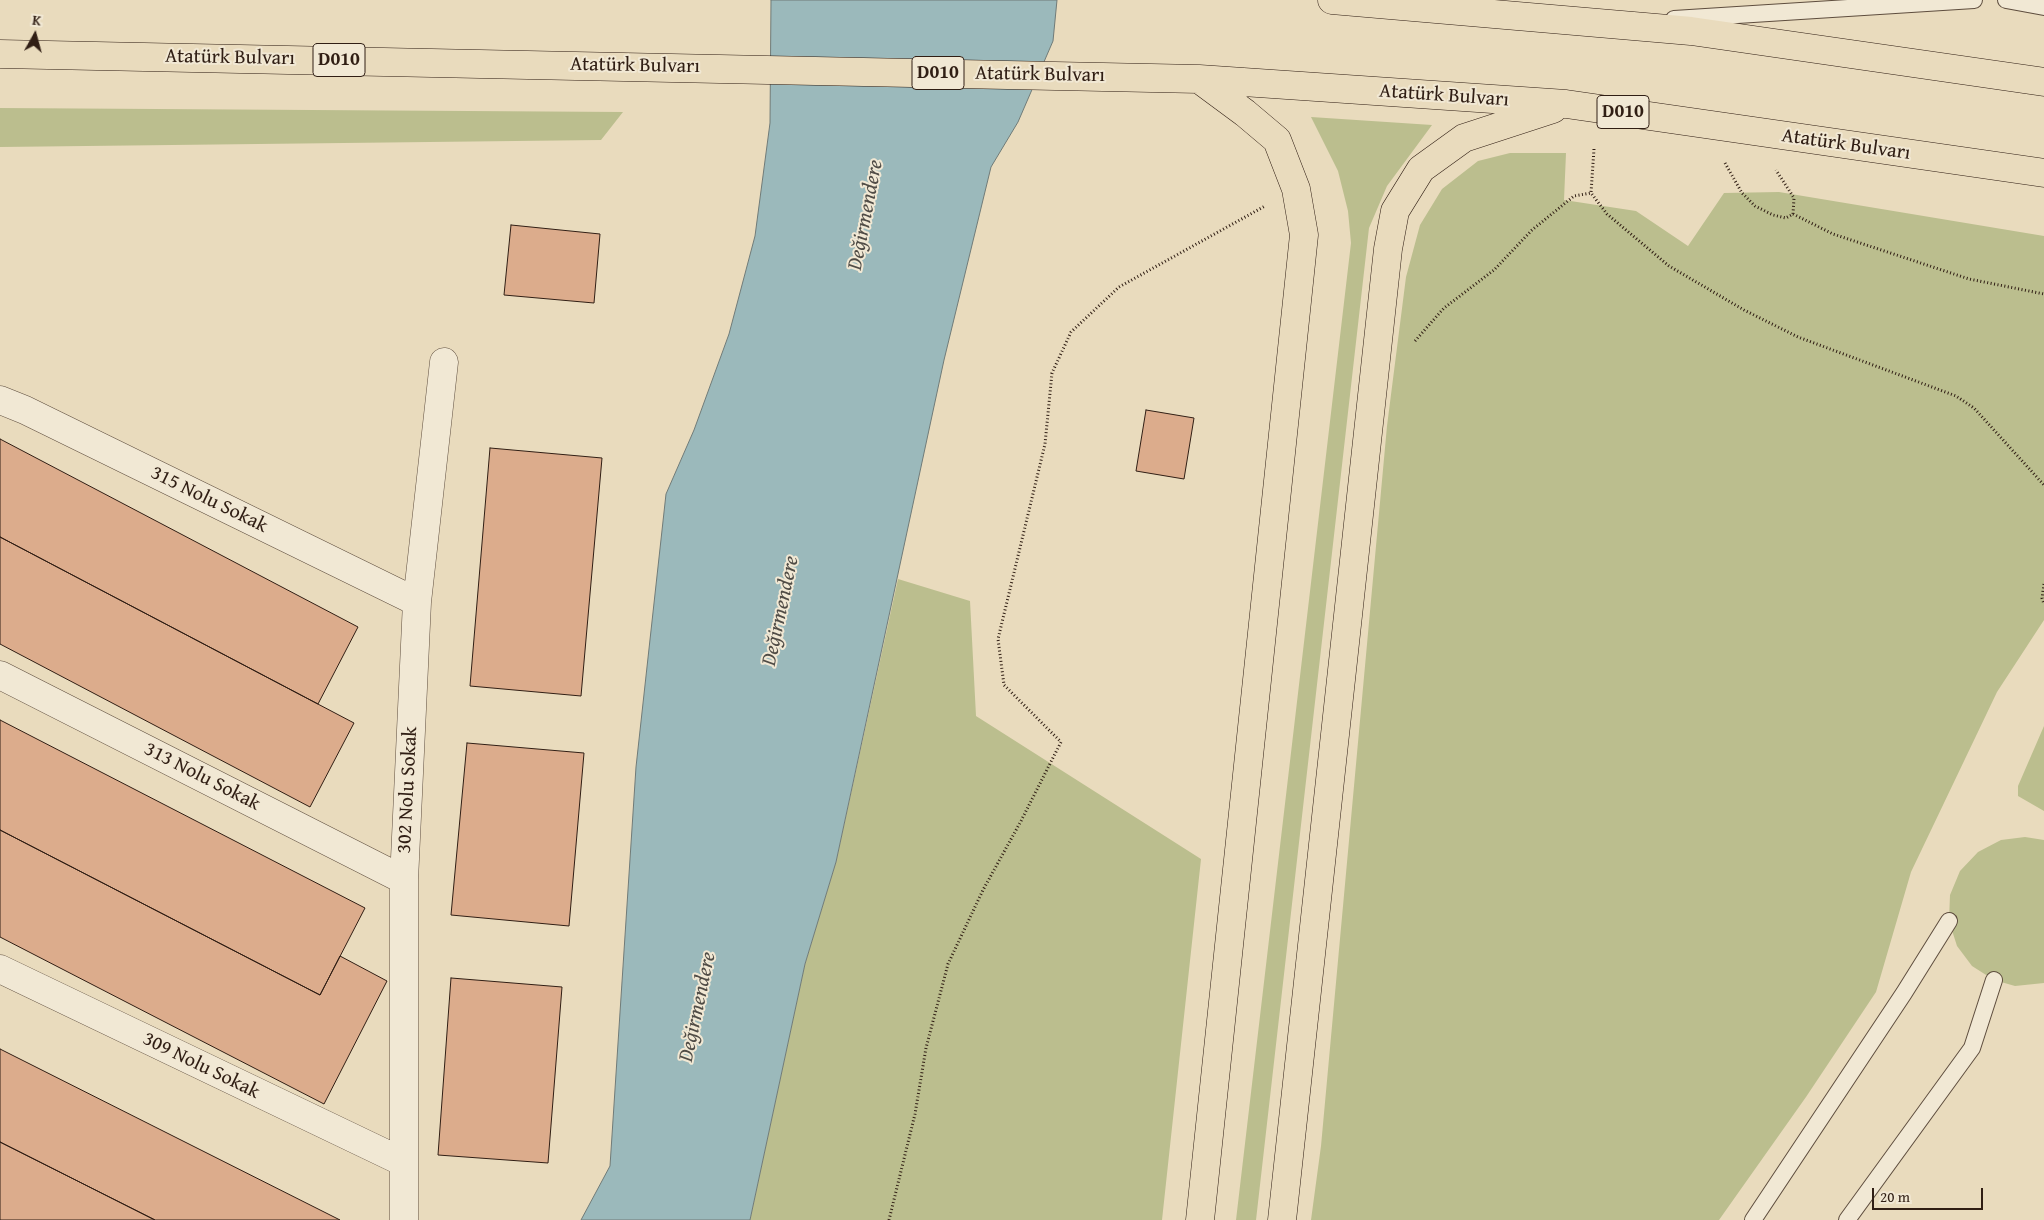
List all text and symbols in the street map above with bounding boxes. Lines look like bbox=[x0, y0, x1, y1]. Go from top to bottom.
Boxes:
north arrow bbox=[10, 10, 60, 60]
text: K bbox=[31, 10, 42, 31]
road number: D010 bbox=[313, 44, 365, 76]
street label: Atatürk Bulvarı bbox=[165, 45, 295, 71]
street label: Atatürk Bulvarı bbox=[570, 53, 700, 79]
road number: D010 bbox=[912, 56, 964, 90]
street label: Atatürk Bulvarı bbox=[975, 62, 1105, 88]
street label: Atatürk Bulvarı bbox=[1378, 79, 1510, 113]
road number: D010 bbox=[1597, 95, 1649, 128]
street label: Atatürk Bulvarı bbox=[1780, 124, 1912, 166]
water label: Değirmendere bbox=[843, 158, 889, 272]
street label: 315 Nolu Sokak bbox=[147, 461, 271, 539]
water label: Değirmendere bbox=[757, 554, 805, 668]
street label: 302 Nolu Sokak bbox=[393, 726, 423, 854]
street label: 313 Nolu Sokak bbox=[140, 737, 264, 817]
water label: Değirmendere bbox=[674, 950, 722, 1064]
street label: 309 Nolu Sokak bbox=[139, 1027, 263, 1105]
scale bar bbox=[1874, 1178, 1985, 1210]
text: 20 m bbox=[1880, 1186, 1910, 1207]

